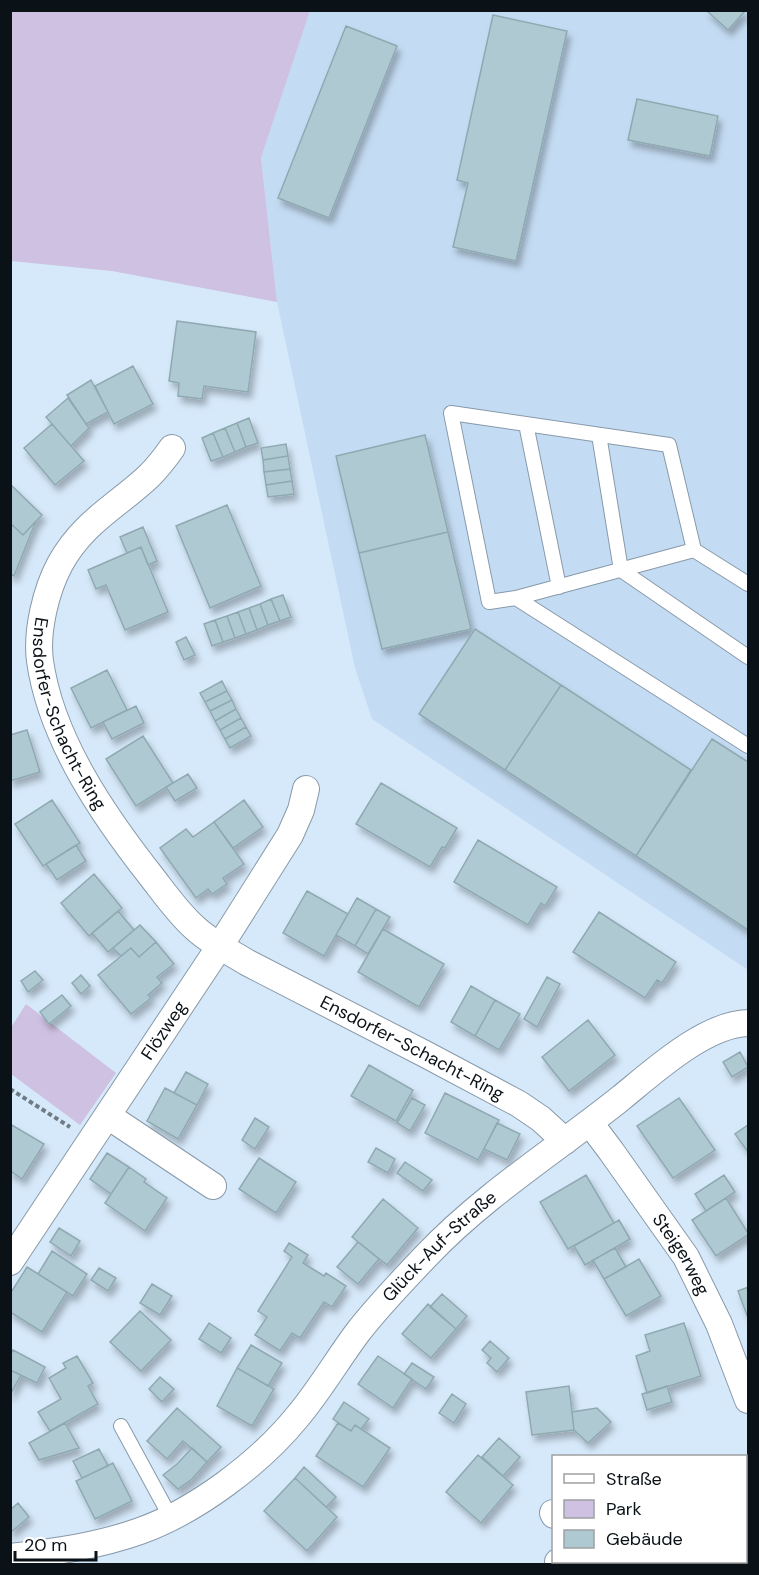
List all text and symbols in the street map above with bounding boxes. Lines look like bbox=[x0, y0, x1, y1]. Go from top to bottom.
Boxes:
street label: Ensdorfer-Schacht-Ring bbox=[27, 615, 112, 814]
street label: Ensdorfer-Schacht-Ring bbox=[316, 990, 508, 1106]
street label: Flözweg bbox=[136, 996, 192, 1065]
street label: Glück-Auf-Straße bbox=[377, 1185, 501, 1307]
street label: Steigerweg bbox=[647, 1209, 715, 1299]
legend bbox=[552, 1455, 747, 1563]
text: Straße bbox=[606, 1467, 662, 1491]
text: Park bbox=[606, 1497, 642, 1521]
scale bar bbox=[15, 1524, 96, 1562]
text: Gebäude bbox=[606, 1527, 683, 1551]
text: 20 m bbox=[24, 1533, 67, 1557]

